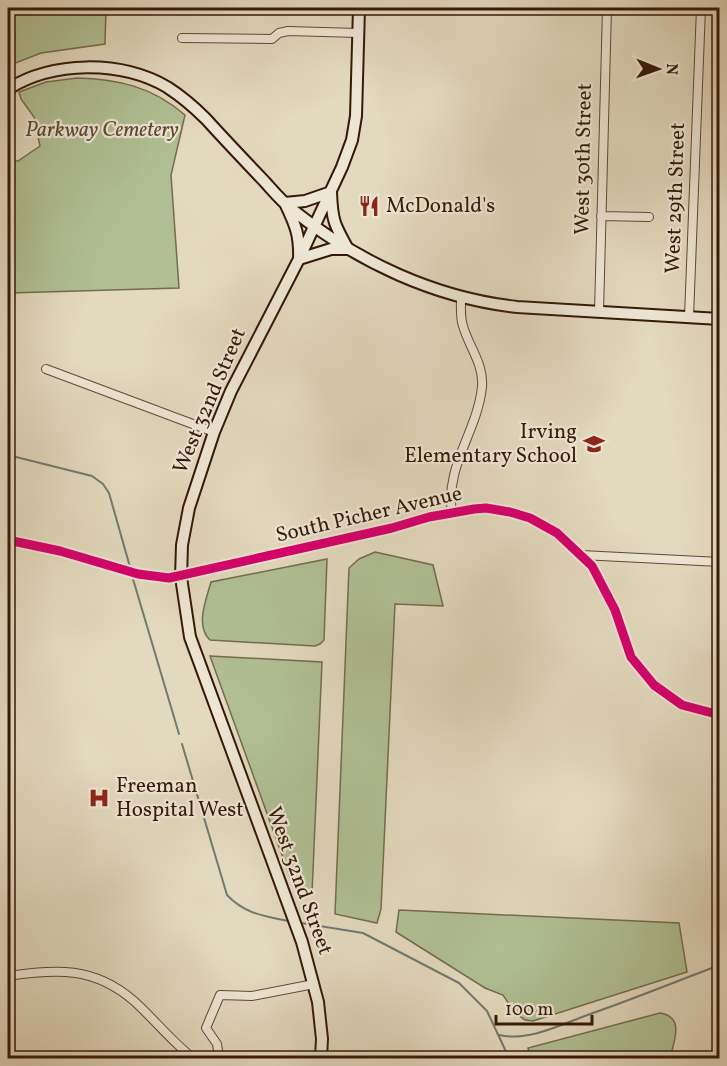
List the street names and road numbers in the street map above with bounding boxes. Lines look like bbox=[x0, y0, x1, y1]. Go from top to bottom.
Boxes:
street label: West 30th Street bbox=[568, 83, 600, 235]
street label: West 29th Street bbox=[659, 122, 693, 274]
street label: West 32nd Street bbox=[166, 324, 254, 478]
street label: South Picher Avenue bbox=[273, 479, 465, 551]
street label: West 32nd Street bbox=[259, 803, 339, 959]

